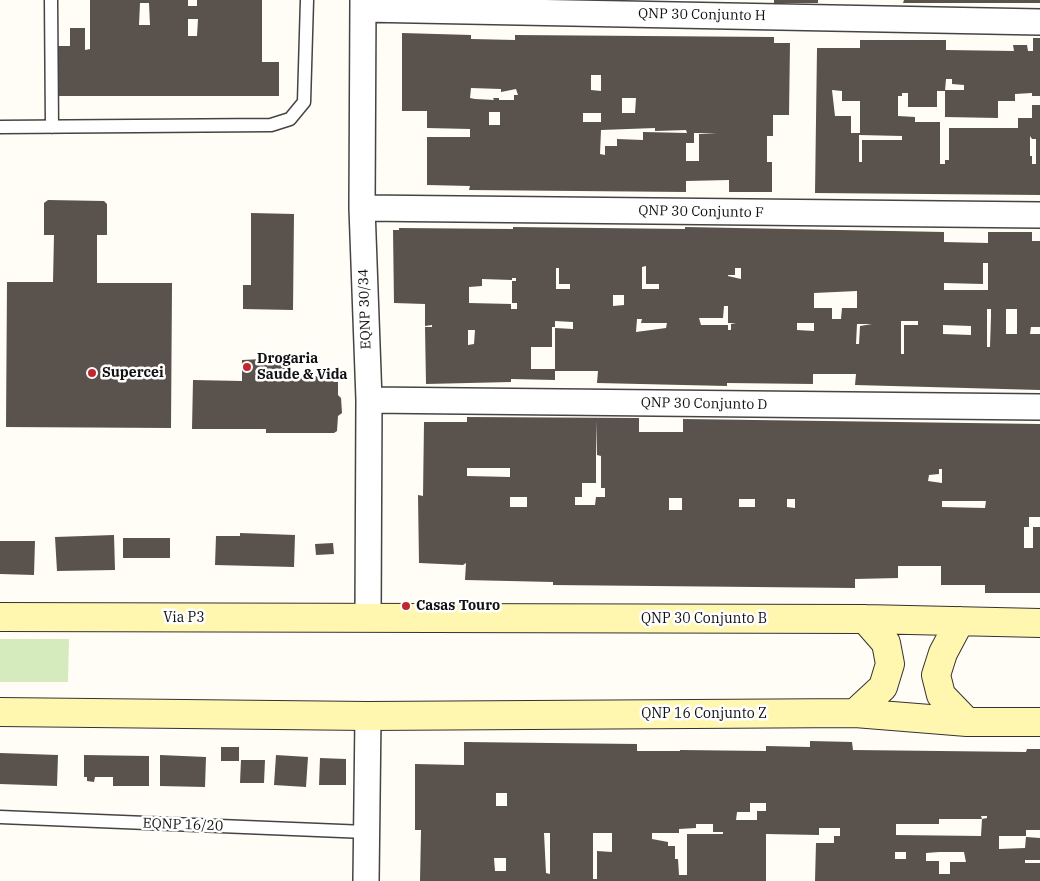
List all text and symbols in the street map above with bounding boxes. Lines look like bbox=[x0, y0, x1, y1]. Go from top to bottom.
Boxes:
street label: QNP 30 Conjunto H bbox=[638, 5, 766, 25]
street label: QNP 30 Conjunto F bbox=[638, 203, 764, 221]
street label: EQNP 30/34 bbox=[355, 268, 375, 350]
place label: Drogaria Saude & Vida bbox=[257, 351, 348, 384]
marker: Drogaria Saude & Vida bbox=[241, 361, 253, 373]
place label: Supercei bbox=[102, 365, 164, 381]
marker: Supercei bbox=[86, 367, 98, 379]
street label: QNP 30 Conjunto D bbox=[641, 394, 767, 414]
place label: Casas Touro bbox=[416, 598, 500, 614]
marker: Casas Touro bbox=[400, 600, 412, 612]
street label: Via P3 bbox=[163, 610, 205, 626]
street label: QNP 30 Conjunto B bbox=[641, 611, 767, 627]
street label: QNP 16 Conjunto Z bbox=[641, 706, 767, 722]
street label: EQNP 16/20 bbox=[142, 815, 224, 835]

